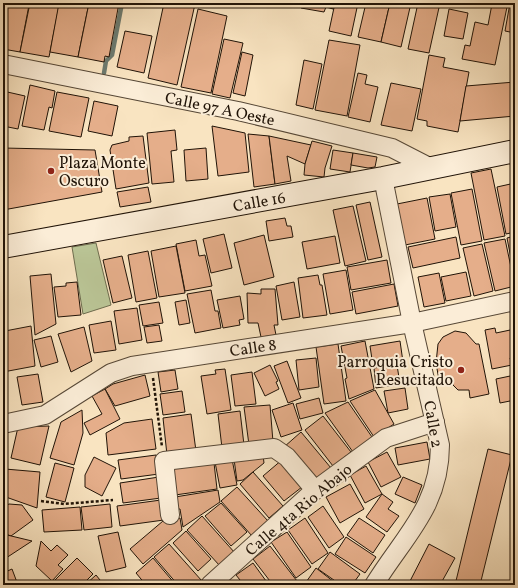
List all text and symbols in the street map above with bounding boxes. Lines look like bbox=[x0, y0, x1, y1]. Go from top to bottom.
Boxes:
street label: Calle 97 A Oeste bbox=[163, 88, 276, 132]
place label: Plaza Monte Oscuro bbox=[59, 153, 146, 193]
marker: Plaza Monte Oscuro bbox=[46, 166, 56, 176]
street label: Calle 16 bbox=[231, 188, 287, 218]
street label: Calle 8 bbox=[229, 335, 278, 363]
place label: Parroquia Cristo Resucitado bbox=[337, 352, 453, 392]
marker: Parroquia Cristo Resucitado bbox=[456, 365, 466, 375]
street label: Calle 2 bbox=[417, 399, 447, 450]
street label: Calle 4ta Rio Abajo bbox=[241, 459, 358, 562]

